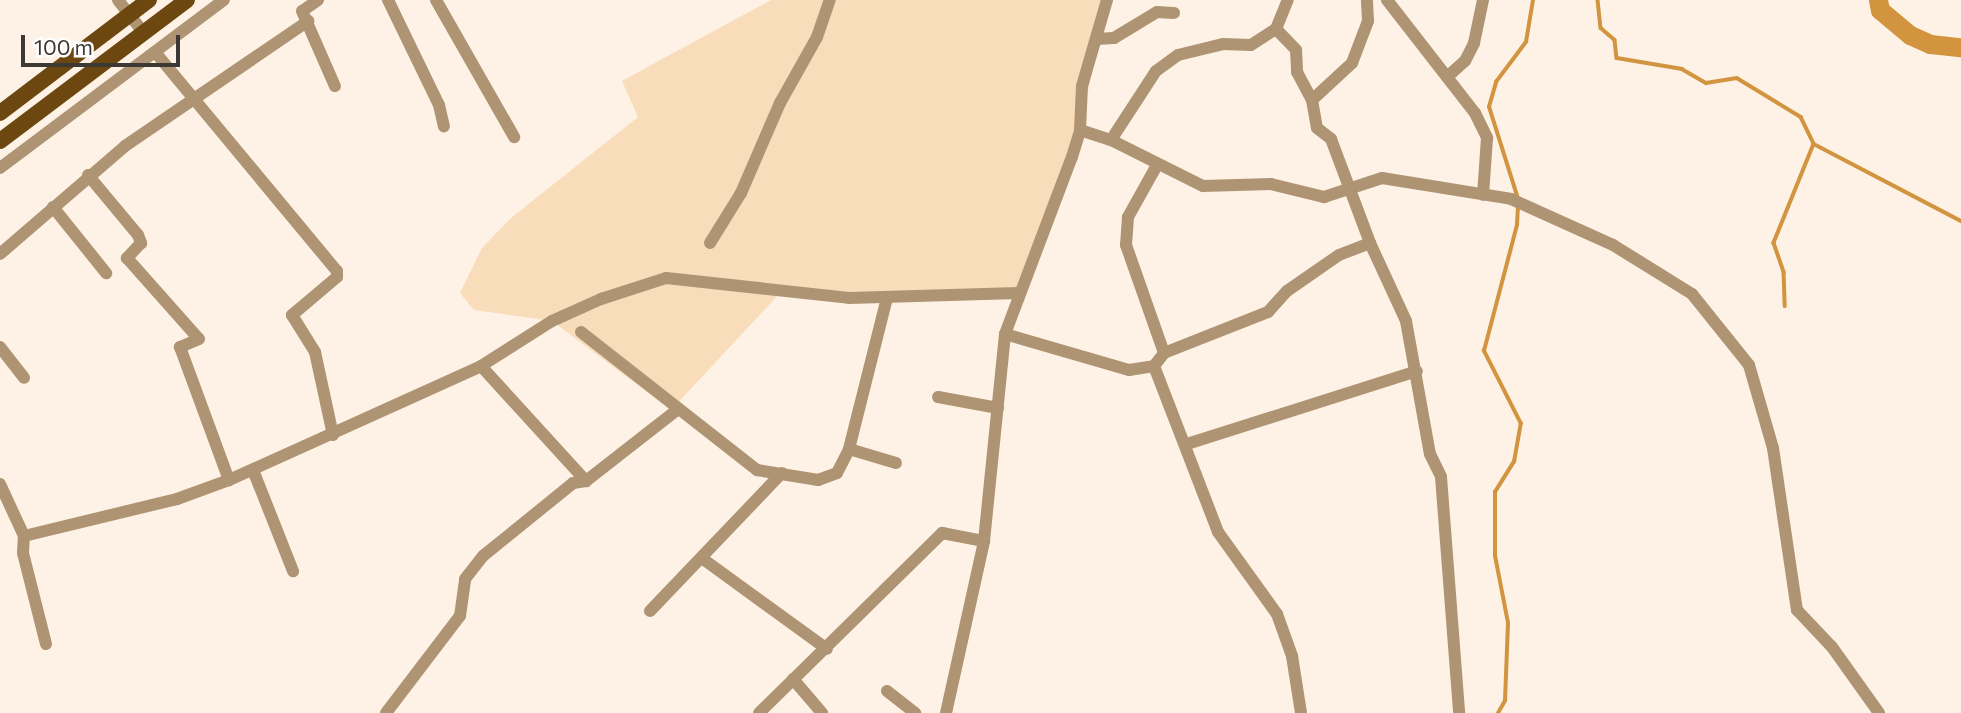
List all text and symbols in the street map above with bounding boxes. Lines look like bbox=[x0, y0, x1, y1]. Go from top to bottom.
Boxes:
scale bar bbox=[24, 21, 184, 65]
text: 100 m bbox=[34, 34, 93, 59]

